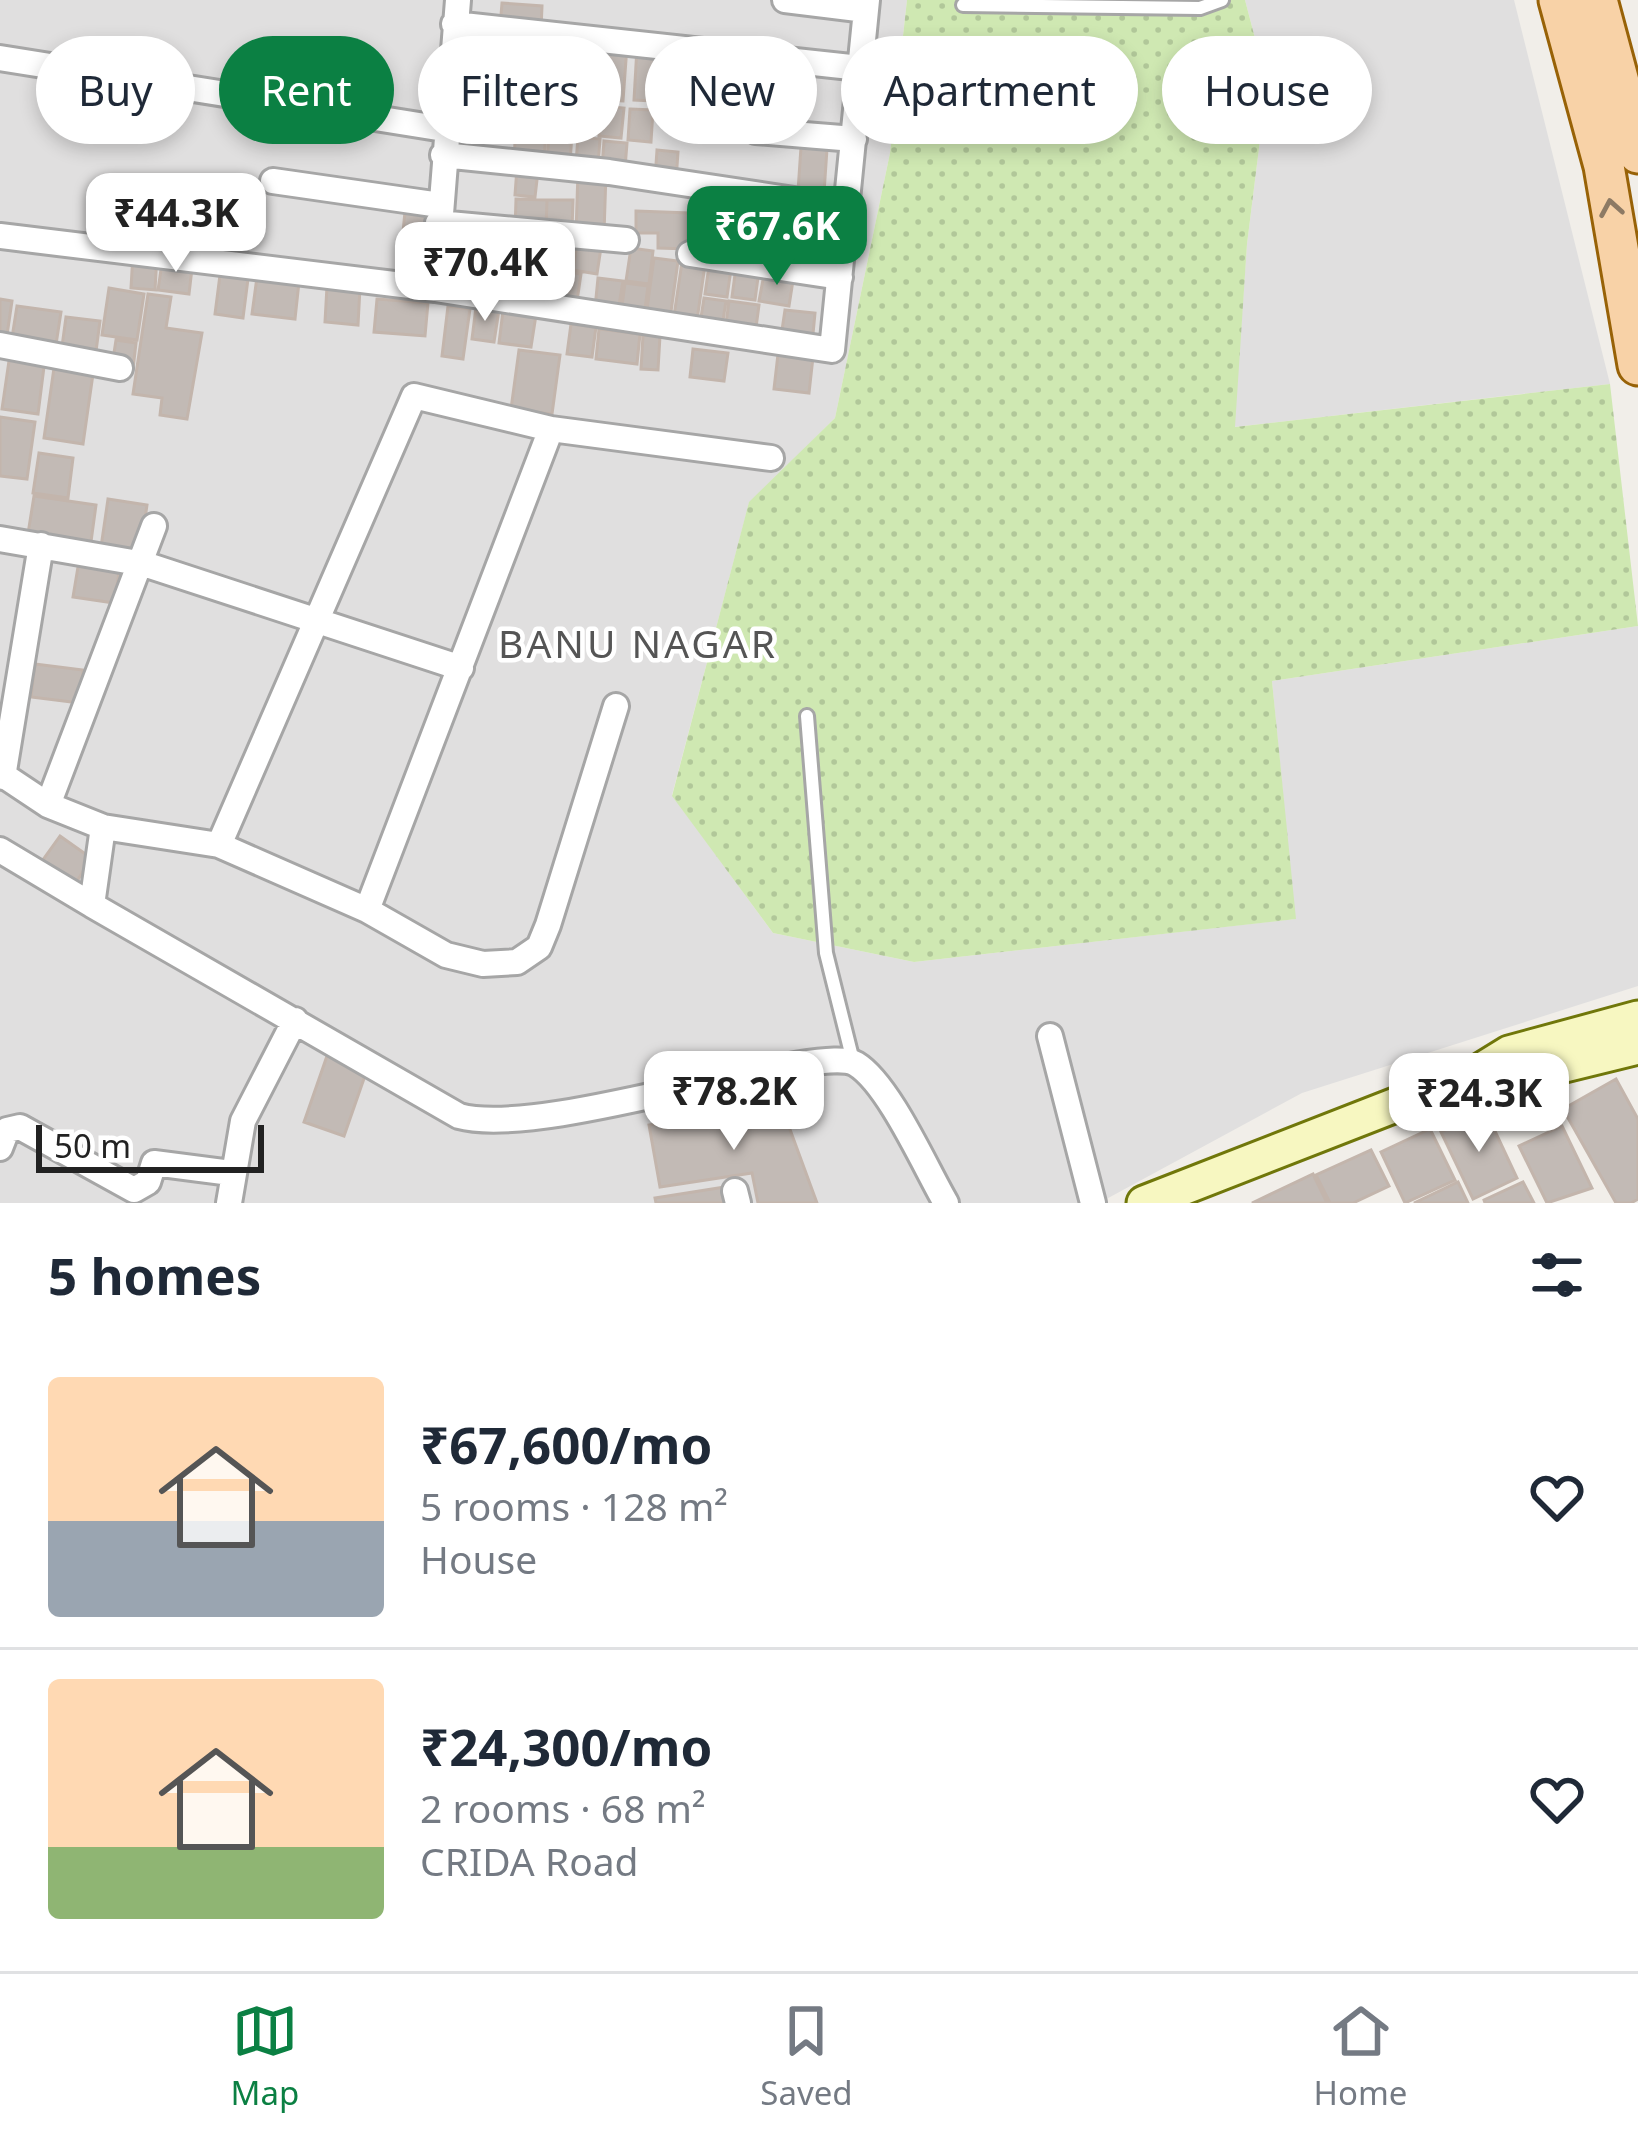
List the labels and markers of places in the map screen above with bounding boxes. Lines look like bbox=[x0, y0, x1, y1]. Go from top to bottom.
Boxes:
pin: ₹44.3K bbox=[78, 173, 274, 275]
pin: ₹67.6K bbox=[679, 186, 875, 288]
pin: ₹70.4K bbox=[387, 222, 583, 324]
pin: ₹78.2K bbox=[636, 1051, 832, 1153]
pin: ₹24.3K bbox=[1381, 1053, 1577, 1155]

